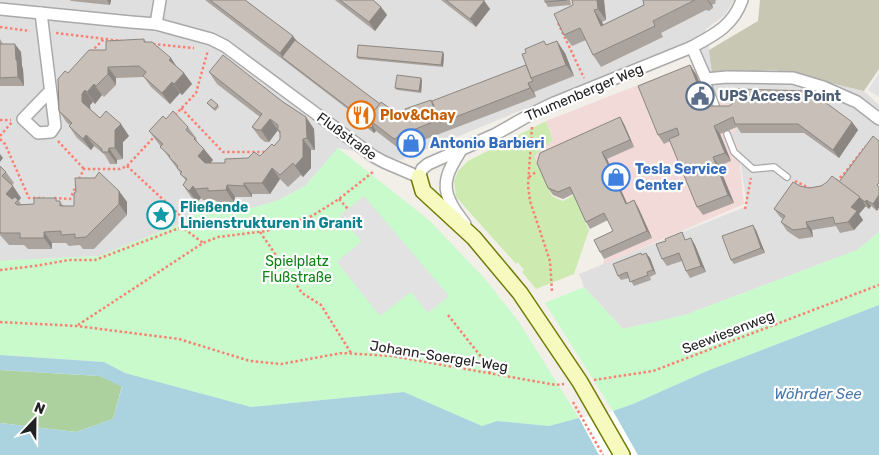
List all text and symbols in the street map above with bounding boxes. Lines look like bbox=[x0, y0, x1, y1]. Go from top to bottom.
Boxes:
street label: Thumenberger Weg bbox=[523, 60, 646, 125]
public building icon: UPS Access Point bbox=[685, 81, 715, 111]
place label: UPS Access Point bbox=[719, 88, 842, 105]
restaurant icon: Plov&Chay bbox=[346, 100, 376, 130]
place label: Plov&Chay bbox=[380, 107, 456, 124]
street label: Flußstraße bbox=[313, 109, 380, 164]
shop icon: Antonio Barbieri bbox=[396, 128, 426, 158]
place label: Antonio Barbieri bbox=[430, 135, 545, 152]
place label: Tesla Service Center bbox=[635, 161, 727, 194]
shop icon: Tesla Service Center bbox=[601, 162, 631, 192]
place label: Fließende Linienstrukturen in Granit bbox=[180, 199, 363, 232]
place icon: Fließende Linienstrukturen in Granit bbox=[146, 200, 176, 230]
park label: Spielplatz Flußstraße bbox=[262, 253, 332, 286]
street label: Seewiesenweg bbox=[680, 307, 777, 358]
street label: Johann-Soergel-Weg bbox=[369, 337, 509, 376]
water label: Wöhrder See bbox=[774, 385, 862, 403]
north arrow bbox=[10, 395, 60, 445]
text: N bbox=[32, 399, 48, 418]

